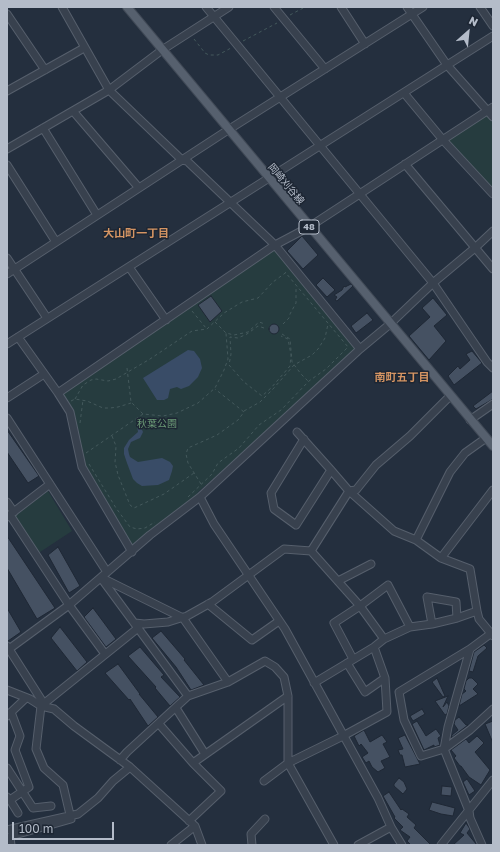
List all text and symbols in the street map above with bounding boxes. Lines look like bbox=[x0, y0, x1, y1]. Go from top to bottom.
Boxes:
north arrow bbox=[448, 12, 488, 52]
text: N bbox=[467, 13, 480, 29]
street label: 岡崎刈谷線 bbox=[265, 161, 307, 207]
road number: 48 bbox=[299, 220, 319, 234]
district label: 大山町一丁目 bbox=[103, 227, 169, 241]
district label: 南町五丁目 bbox=[375, 371, 429, 385]
park label: 秋葉公園 bbox=[137, 418, 177, 430]
scale bar bbox=[14, 814, 116, 840]
text: 100 m bbox=[19, 821, 53, 836]

